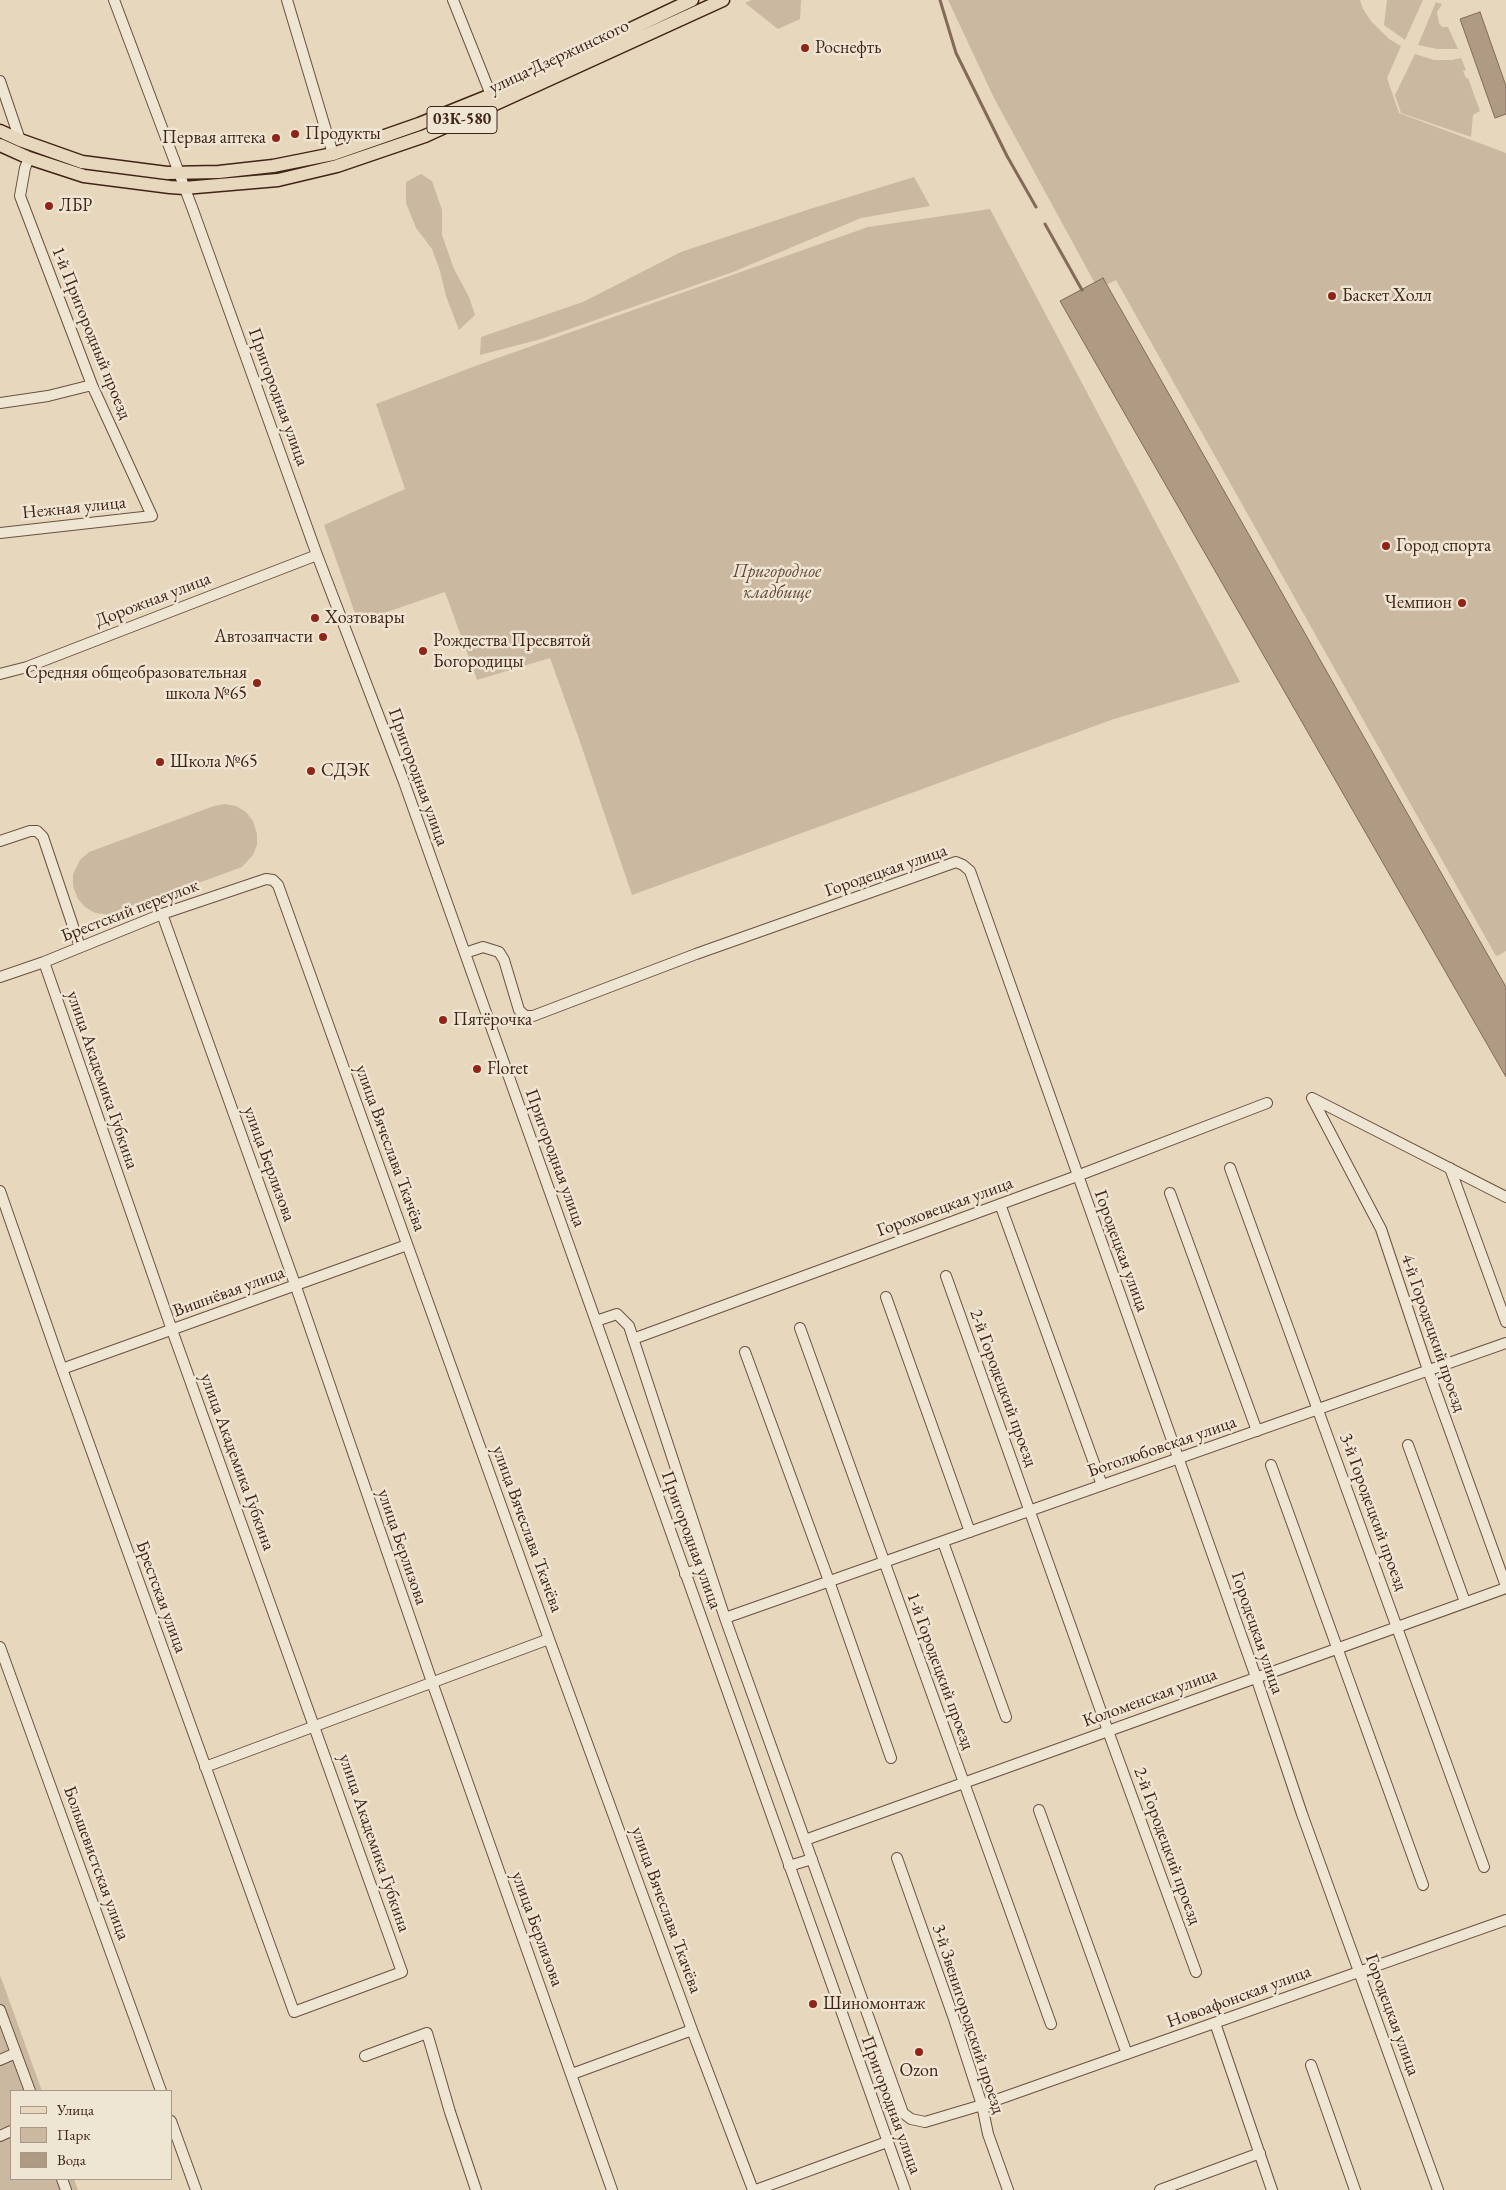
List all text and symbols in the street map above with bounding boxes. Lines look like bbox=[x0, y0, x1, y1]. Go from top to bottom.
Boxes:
street label: улица Дзержинского bbox=[486, 15, 632, 99]
place label: Роснефть bbox=[815, 37, 881, 59]
marker: Роснефть bbox=[799, 42, 811, 54]
road number: 03К-580 bbox=[427, 106, 497, 134]
place label: Продукты bbox=[305, 123, 381, 145]
place label: Первая аптека bbox=[162, 127, 266, 149]
marker: Продукты bbox=[289, 128, 301, 140]
marker: Первая аптека bbox=[270, 132, 282, 144]
place label: ЛБР bbox=[59, 195, 92, 217]
marker: ЛБР bbox=[43, 200, 55, 212]
street label: 1-й Пригородный проезд bbox=[46, 244, 136, 422]
place label: Баскет Холл bbox=[1342, 285, 1432, 307]
marker: Баскет Холл bbox=[1326, 290, 1338, 302]
street label: Пригородная улица bbox=[243, 325, 313, 469]
street label: Нежная улица bbox=[21, 492, 127, 524]
place label: Город спорта bbox=[1396, 535, 1491, 557]
marker: Город спорта bbox=[1380, 540, 1392, 552]
park label: Пригородное кладбище bbox=[733, 561, 821, 604]
street label: Дорожная улица bbox=[92, 568, 214, 632]
place label: Чемпион bbox=[1385, 592, 1452, 614]
marker: Чемпион bbox=[1456, 597, 1468, 609]
place label: Хозтовары bbox=[325, 607, 405, 629]
marker: Хозтовары bbox=[309, 612, 321, 624]
place label: Автозапчасти bbox=[214, 626, 313, 648]
place label: Рождества Пресвятой Богородицы bbox=[433, 630, 591, 672]
marker: Автозапчасти bbox=[317, 631, 329, 643]
marker: Рождества Пресвятой Богородицы bbox=[417, 645, 429, 657]
place label: Средняя общеобразовательная школа №65 bbox=[25, 662, 247, 704]
marker: Средняя общеобразовательная школа №65 bbox=[251, 677, 263, 689]
street label: Пригородная улица bbox=[383, 705, 453, 849]
place label: Школа №65 bbox=[170, 751, 258, 773]
marker: Школа №65 bbox=[154, 756, 166, 768]
place label: СДЭК bbox=[321, 760, 370, 782]
marker: СДЭК bbox=[305, 765, 317, 777]
street label: Городецкая улица bbox=[822, 840, 950, 902]
street label: Брестский переулок bbox=[58, 875, 202, 947]
street label: улица Академика Губкина bbox=[61, 988, 143, 1172]
place label: Пятёрочка bbox=[453, 1009, 532, 1031]
marker: Пятёрочка bbox=[437, 1014, 449, 1026]
place label: Floret bbox=[487, 1058, 528, 1080]
street label: улица Вячеслава Ткачёва bbox=[350, 1062, 430, 1234]
marker: Floret bbox=[471, 1063, 483, 1075]
street label: Пригородная улица bbox=[520, 1086, 590, 1230]
street label: улица Берлизова bbox=[238, 1104, 300, 1224]
street label: Гороховецкая улица bbox=[874, 1172, 1016, 1242]
street label: Городецкая улица bbox=[1089, 1187, 1153, 1315]
street label: 4-й Городецкий проезд bbox=[1396, 1251, 1470, 1415]
street label: Вишнёвая улица bbox=[170, 1262, 288, 1322]
street label: 2-й Городецкий проезд bbox=[964, 1306, 1042, 1470]
street label: улица Академика Губкина bbox=[195, 1370, 279, 1554]
street label: Боголюбовская улица bbox=[1085, 1411, 1239, 1483]
street label: 3-й Городецкий проезд bbox=[1334, 1430, 1412, 1594]
street label: улица Вячеслава Ткачёва bbox=[487, 1443, 567, 1615]
street label: Пригородная улица bbox=[656, 1468, 726, 1612]
street label: улица Берлизова bbox=[372, 1486, 432, 1608]
street label: Брестская улица bbox=[131, 1538, 191, 1656]
street label: Городецкая улица bbox=[1226, 1569, 1288, 1697]
street label: 1-й Городецкий проезд bbox=[901, 1589, 979, 1753]
street label: Коломенская улица bbox=[1080, 1664, 1220, 1732]
street label: улица Академика Губкина bbox=[333, 1751, 415, 1935]
street label: 2-й Городецкий проезд bbox=[1128, 1764, 1206, 1928]
street label: Большевистская улица bbox=[58, 1783, 134, 1943]
street label: улица Вячеслава Ткачёва bbox=[626, 1824, 706, 1996]
street label: улица Берлизова bbox=[506, 1869, 568, 1989]
street label: 3-й Звенигородский проезд bbox=[927, 1921, 1009, 2117]
street label: Городецкая улица bbox=[1360, 1951, 1424, 2079]
street label: Новоафонская улица bbox=[1164, 1961, 1314, 2033]
place label: Шиномонтаж bbox=[823, 1993, 926, 2015]
marker: Шиномонтаж bbox=[807, 1998, 819, 2010]
street label: Пригородная улица bbox=[856, 2033, 926, 2177]
marker: Ozon bbox=[913, 2046, 925, 2058]
place label: Ozon bbox=[900, 2060, 938, 2082]
legend bbox=[10, 2090, 172, 2180]
text: Улица bbox=[57, 2100, 94, 2119]
text: Парк bbox=[57, 2125, 90, 2144]
text: Вода bbox=[57, 2150, 86, 2169]

